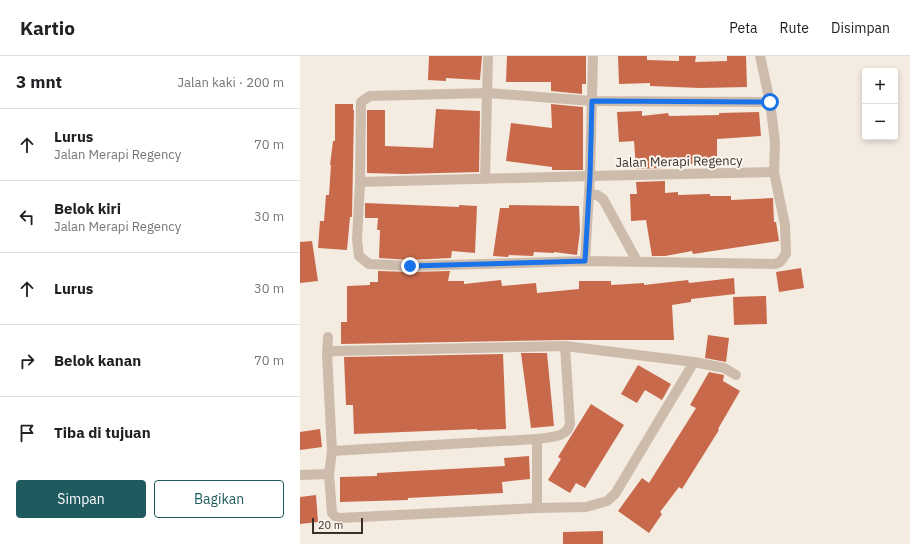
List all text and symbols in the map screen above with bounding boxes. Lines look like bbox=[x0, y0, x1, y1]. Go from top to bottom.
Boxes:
text: Kartio bbox=[20, 16, 75, 40]
text: Peta bbox=[729, 19, 758, 37]
text: Rute bbox=[780, 19, 809, 37]
text: Disimpan bbox=[831, 19, 890, 37]
map controls bbox=[862, 68, 898, 140]
button: + bbox=[862, 68, 898, 104]
text: 3 mnt bbox=[16, 71, 62, 93]
text: Jalan kaki · 200 m bbox=[177, 74, 284, 91]
route start bbox=[761, 93, 779, 111]
button: − bbox=[862, 104, 898, 140]
text: Lurus bbox=[54, 127, 93, 146]
icon: ahead bbox=[16, 134, 38, 156]
text: 70 m bbox=[254, 136, 284, 153]
text: Jalan Merapi Regency bbox=[54, 146, 181, 163]
street label: Jalan Merapi Regency bbox=[615, 152, 743, 171]
text: Belok kiri bbox=[54, 199, 121, 218]
icon: left bbox=[16, 206, 38, 228]
text: 30 m bbox=[254, 208, 284, 225]
text: Jalan Merapi Regency bbox=[54, 218, 181, 235]
route end bbox=[401, 257, 419, 275]
icon: ahead bbox=[16, 278, 38, 300]
text: Lurus bbox=[54, 279, 93, 298]
text: 30 m bbox=[254, 280, 284, 297]
icon: right bbox=[16, 350, 38, 372]
text: Belok kanan bbox=[54, 351, 141, 370]
text: 70 m bbox=[254, 352, 284, 369]
icon: arrive bbox=[16, 422, 38, 444]
text: Tiba di tujuan bbox=[54, 423, 151, 442]
button: Simpan bbox=[16, 480, 146, 518]
button: Bagikan bbox=[154, 480, 284, 518]
scale bar bbox=[312, 516, 363, 535]
text: 20 m bbox=[318, 518, 343, 532]

